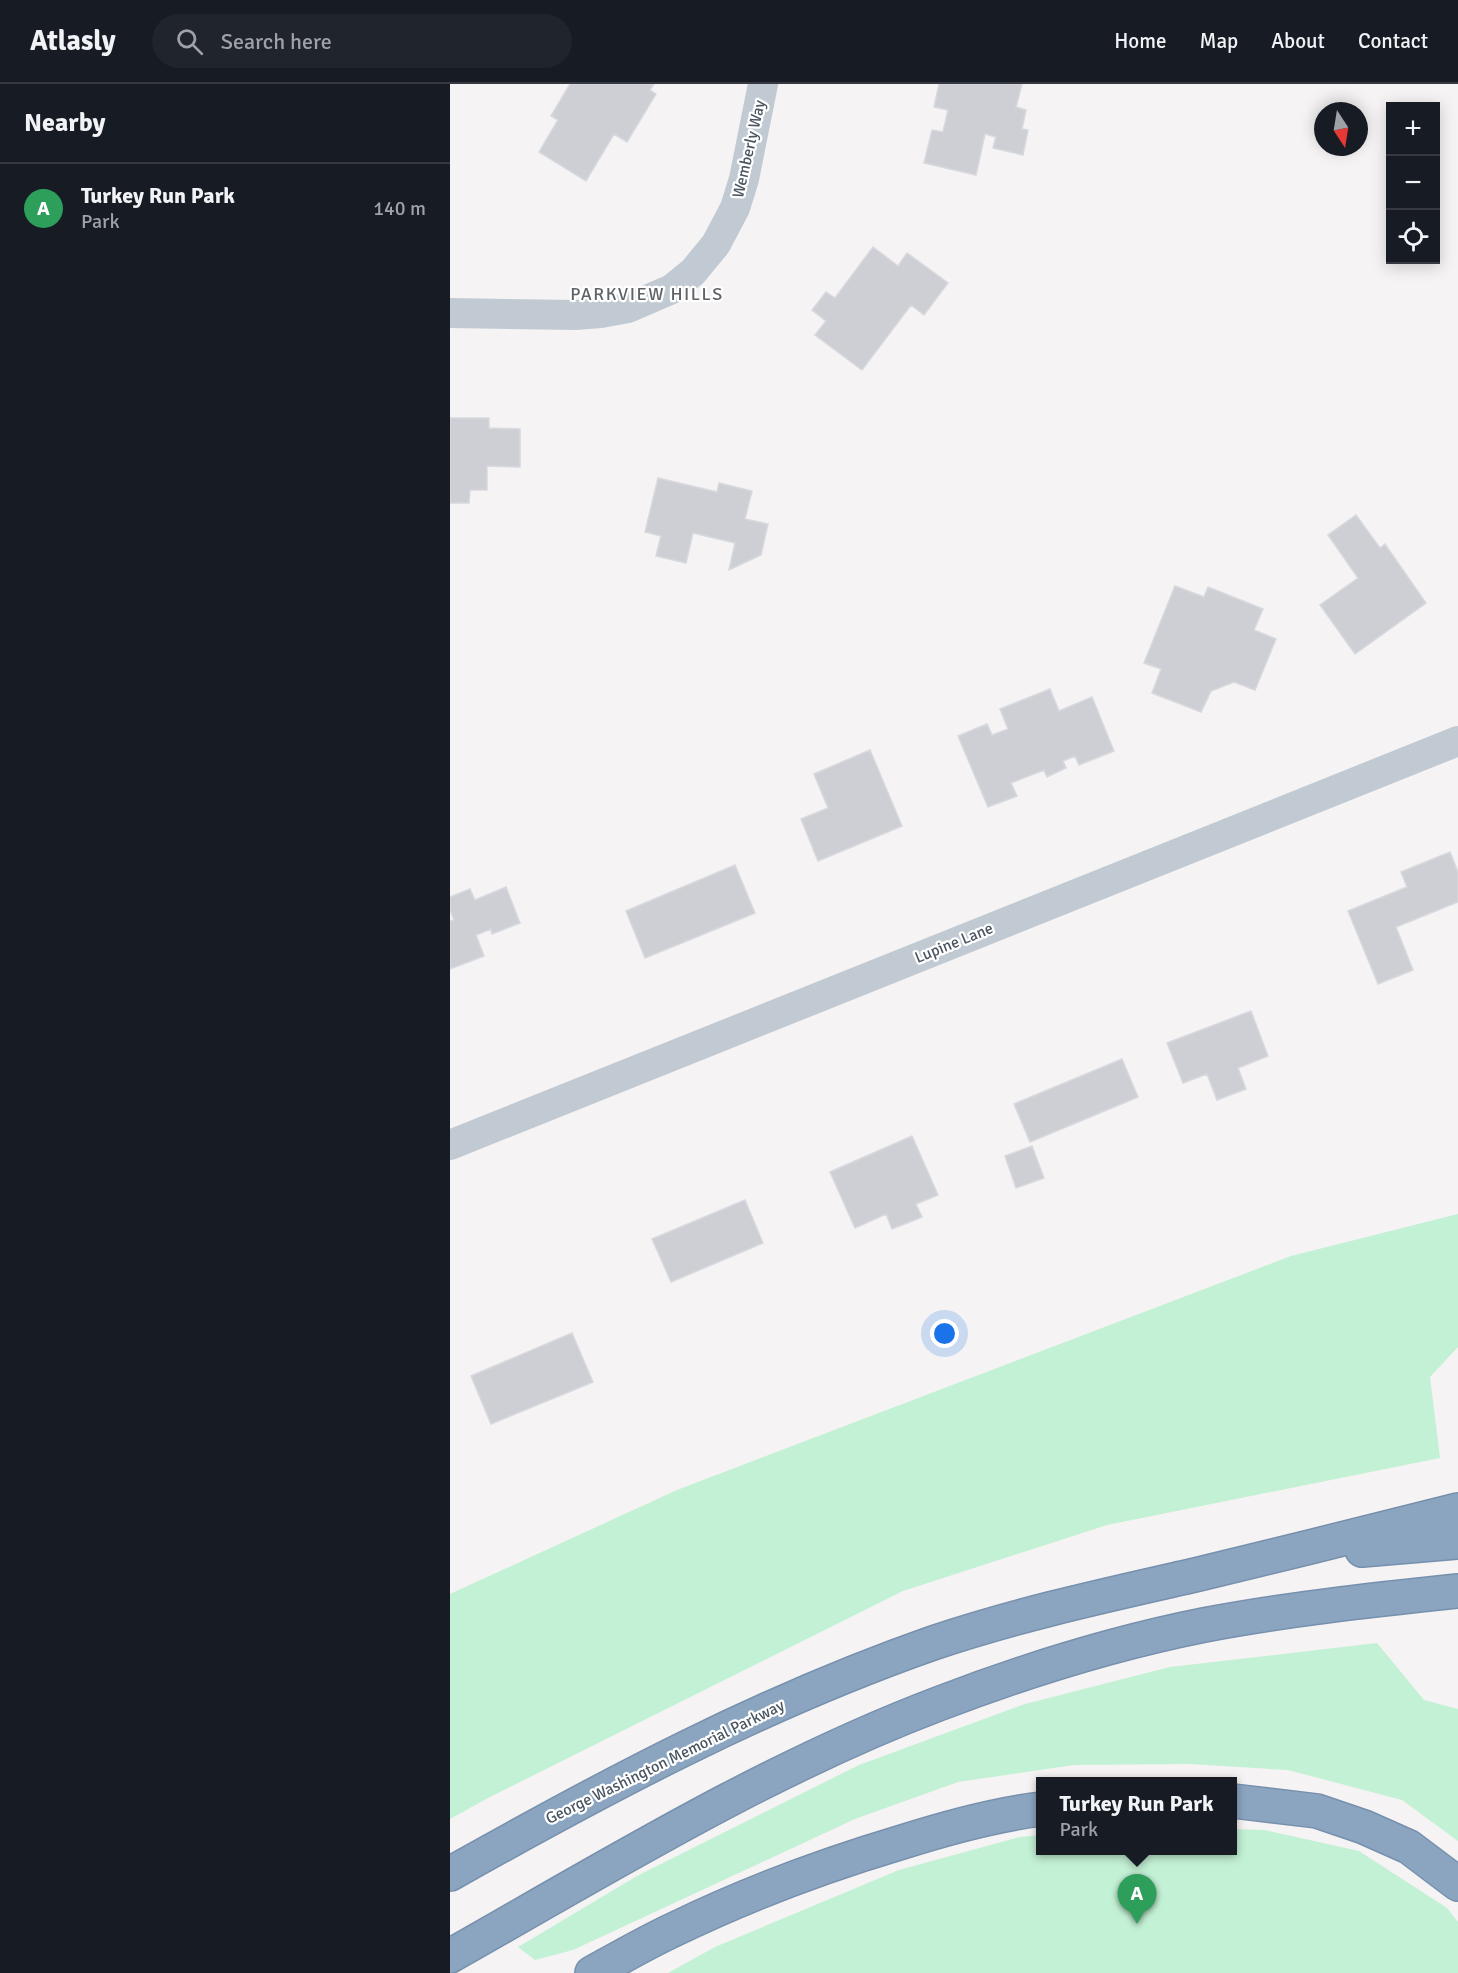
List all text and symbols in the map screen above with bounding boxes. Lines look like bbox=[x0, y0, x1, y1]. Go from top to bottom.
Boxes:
search box bbox=[152, 14, 572, 68]
text: Atlasly bbox=[30, 24, 116, 58]
icon: search bbox=[173, 25, 206, 58]
text: Search here bbox=[221, 28, 332, 55]
text: Home bbox=[1114, 28, 1167, 54]
text: Map bbox=[1200, 28, 1238, 54]
text: About bbox=[1271, 28, 1325, 54]
text: Contact bbox=[1358, 28, 1428, 54]
street label: Wemberly Way bbox=[728, 98, 770, 200]
north arrow bbox=[1314, 102, 1368, 156]
map controls bbox=[1386, 102, 1440, 264]
button: + bbox=[1386, 102, 1440, 156]
text: Nearby bbox=[24, 107, 105, 139]
button: − bbox=[1386, 156, 1440, 210]
text: Turkey Run Park bbox=[81, 182, 235, 209]
text: A bbox=[37, 196, 50, 221]
text: 140 m bbox=[373, 196, 426, 221]
text: Park bbox=[81, 209, 119, 234]
button: locate bbox=[1386, 210, 1440, 264]
district label: PARKVIEW HILLS bbox=[570, 283, 724, 305]
street label: Lupine Lane bbox=[912, 918, 996, 968]
your location bbox=[930, 1319, 959, 1348]
street label: George Washington Memorial Parkway bbox=[542, 1695, 788, 1829]
popup bbox=[1036, 1777, 1237, 1855]
text: Turkey Run Park bbox=[1060, 1790, 1213, 1817]
text: Park bbox=[1060, 1817, 1098, 1842]
pin: A bbox=[1118, 1874, 1156, 1924]

